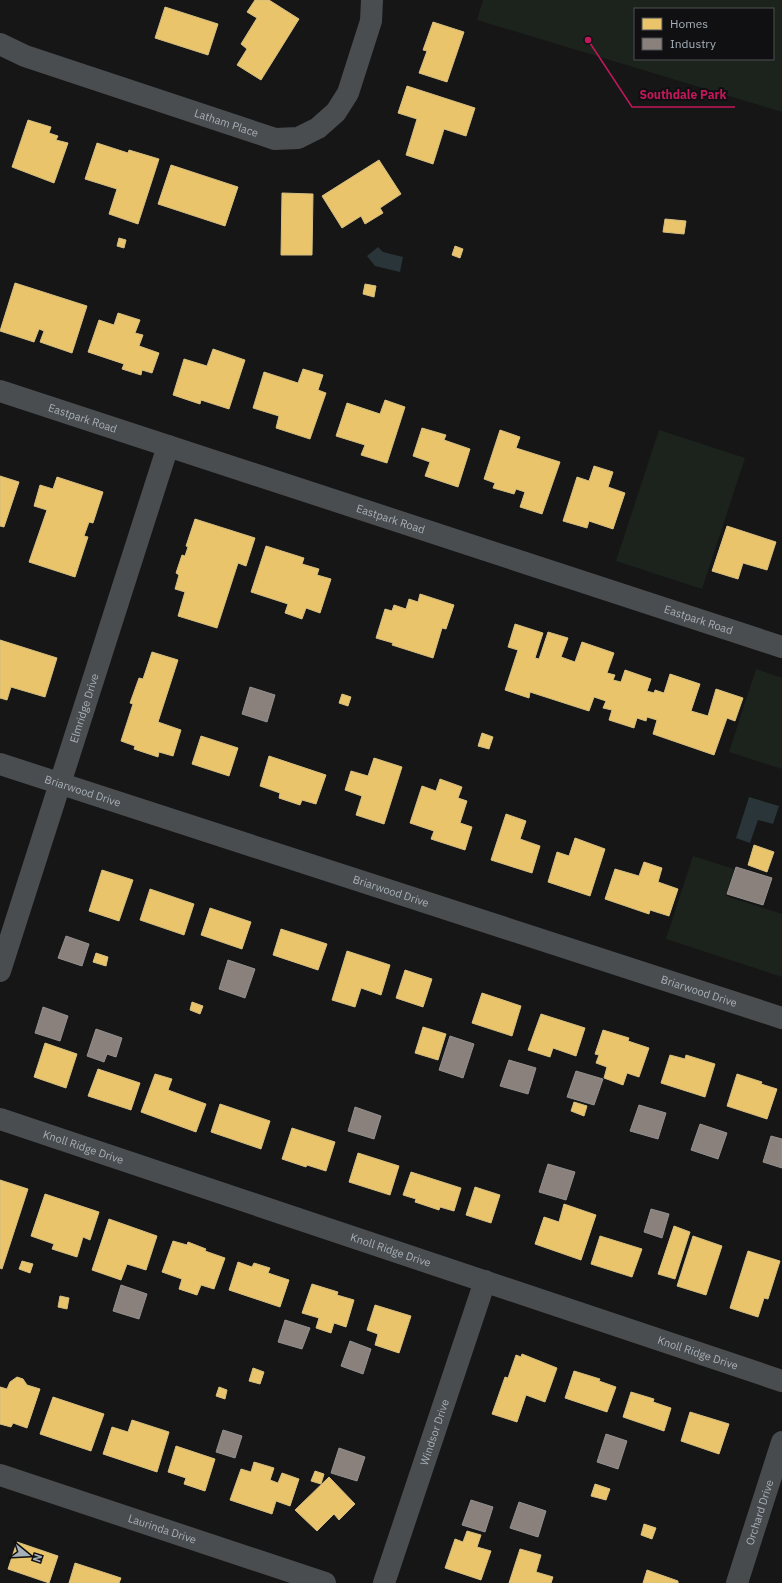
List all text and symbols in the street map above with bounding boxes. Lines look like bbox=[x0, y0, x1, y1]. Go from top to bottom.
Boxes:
legend bbox=[634, 8, 774, 60]
text: Homes bbox=[670, 16, 708, 31]
text: Industry bbox=[670, 36, 716, 51]
callout: Southdale Park bbox=[632, 83, 735, 107]
text: Southdale Park bbox=[640, 87, 726, 102]
street label: Latham Place bbox=[193, 106, 260, 140]
street label: Eastpark Road bbox=[47, 400, 119, 436]
street label: Eastpark Road bbox=[354, 501, 427, 537]
street label: Eastpark Road bbox=[662, 602, 735, 637]
street label: Elmridge Drive bbox=[66, 672, 102, 745]
street label: Briarwood Drive bbox=[43, 772, 123, 810]
street label: Briarwood Drive bbox=[351, 872, 431, 910]
street label: Briarwood Drive bbox=[659, 972, 739, 1010]
street label: Knoll Ridge Drive bbox=[41, 1127, 125, 1167]
street label: Knoll Ridge Drive bbox=[349, 1230, 433, 1270]
street label: Knoll Ridge Drive bbox=[656, 1333, 740, 1373]
street label: Windsor Drive bbox=[417, 1397, 452, 1467]
street label: Orchard Drive bbox=[742, 1478, 777, 1547]
street label: Laurinda Drive bbox=[126, 1511, 198, 1547]
north arrow bbox=[8, 1535, 48, 1575]
text: N bbox=[30, 1552, 45, 1564]

